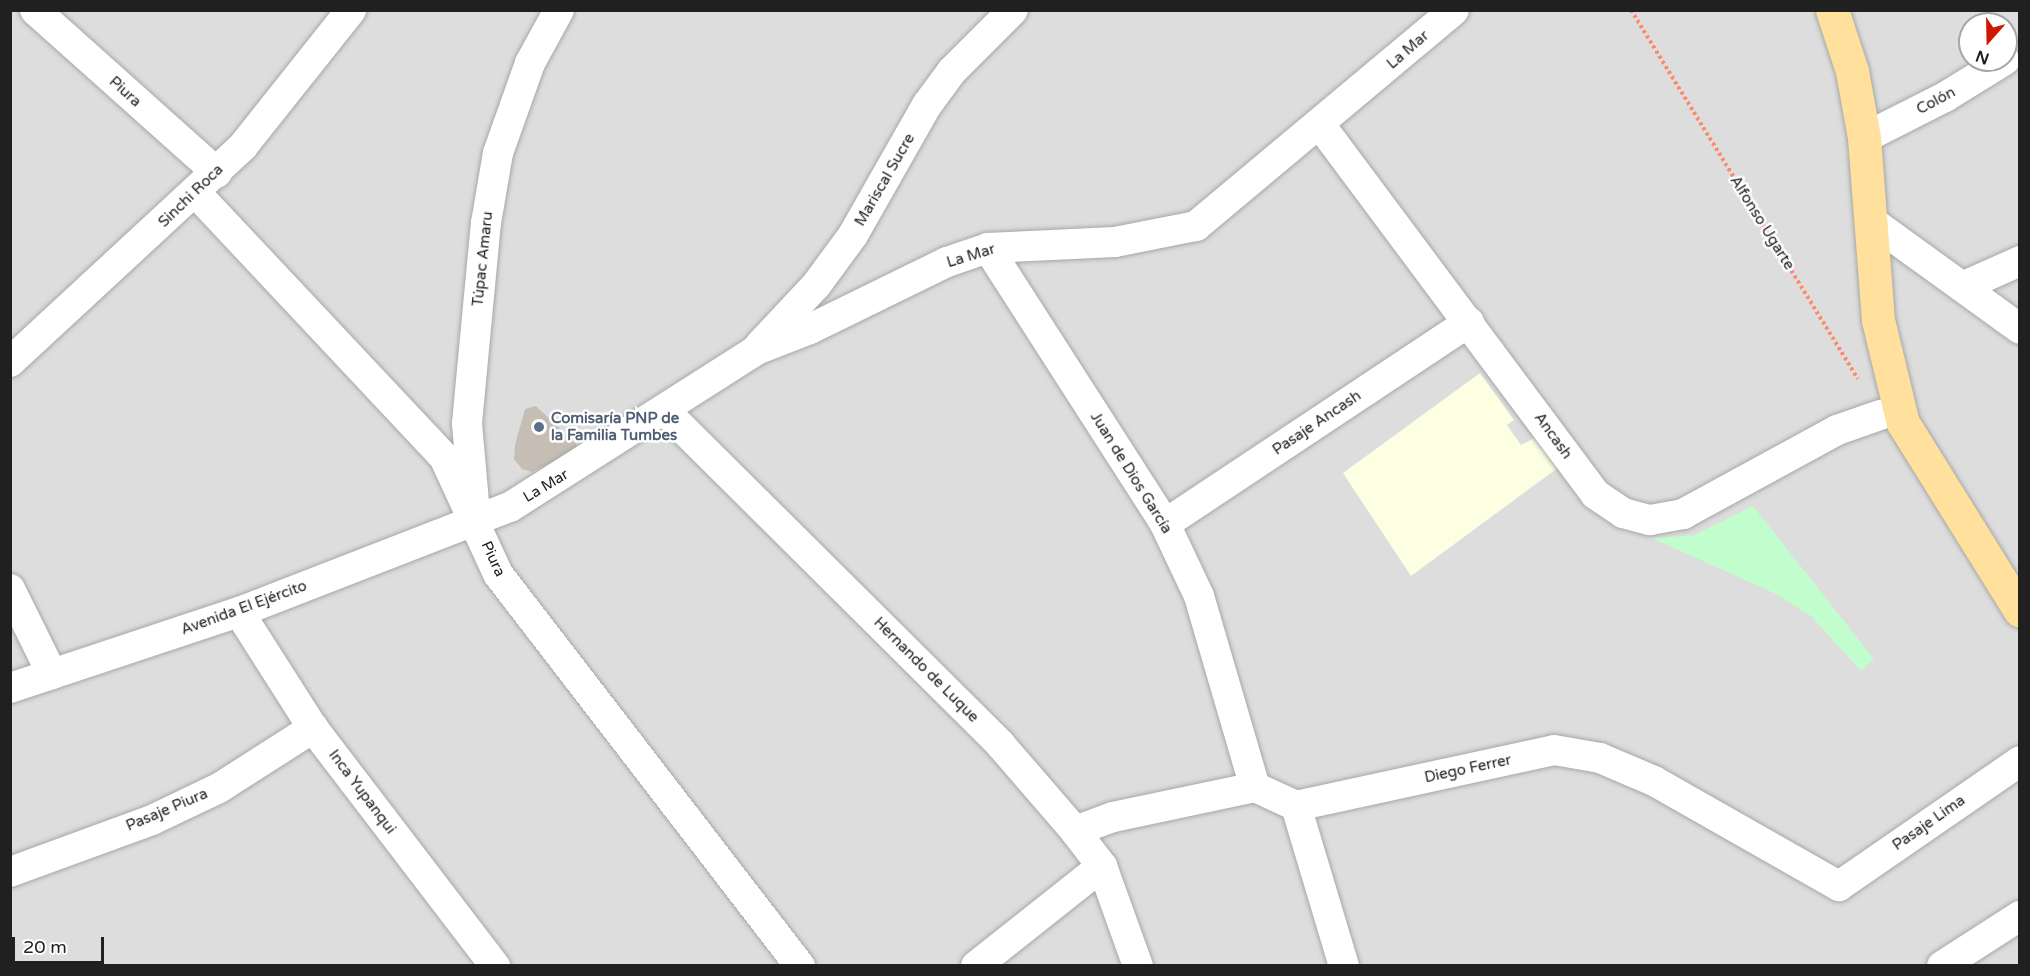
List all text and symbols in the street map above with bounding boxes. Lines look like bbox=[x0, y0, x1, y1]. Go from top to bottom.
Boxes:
north arrow bbox=[1958, 12, 2018, 72]
street label: La Mar bbox=[1383, 27, 1433, 73]
text: N bbox=[1973, 45, 1992, 69]
street label: Piura bbox=[105, 73, 145, 111]
street label: Colón bbox=[1914, 83, 1958, 119]
street label: Mariscal Sucre bbox=[851, 131, 919, 229]
street label: Sinchi Roca bbox=[155, 161, 227, 231]
street label: Alfonso Ugarte bbox=[1726, 173, 1798, 273]
street label: Túpac Amaru bbox=[469, 211, 497, 307]
street label: La Mar bbox=[945, 240, 997, 272]
street label: Pasaje Ancash bbox=[1269, 387, 1365, 459]
place label: Comisaría PNP de la Familia Tumbes bbox=[551, 409, 679, 444]
street label: Juan de Dios García bbox=[1086, 409, 1176, 537]
street label: Ancash bbox=[1530, 409, 1576, 463]
marker: Comisaría PNP de la Familia Tumbes bbox=[532, 420, 546, 434]
street label: La Mar bbox=[520, 466, 572, 506]
street label: Piura bbox=[477, 538, 509, 580]
street label: Avenida El Ejército bbox=[179, 577, 309, 639]
street label: Hernando de Luque bbox=[870, 614, 982, 726]
street label: Inca Yupanqui bbox=[325, 746, 399, 838]
street label: Diego Ferrer bbox=[1423, 751, 1513, 787]
street label: Pasaje Piura bbox=[123, 785, 211, 835]
street label: Pasaje Lima bbox=[1889, 791, 1969, 855]
scale bar bbox=[15, 925, 106, 963]
text: 20 m bbox=[23, 936, 67, 958]

